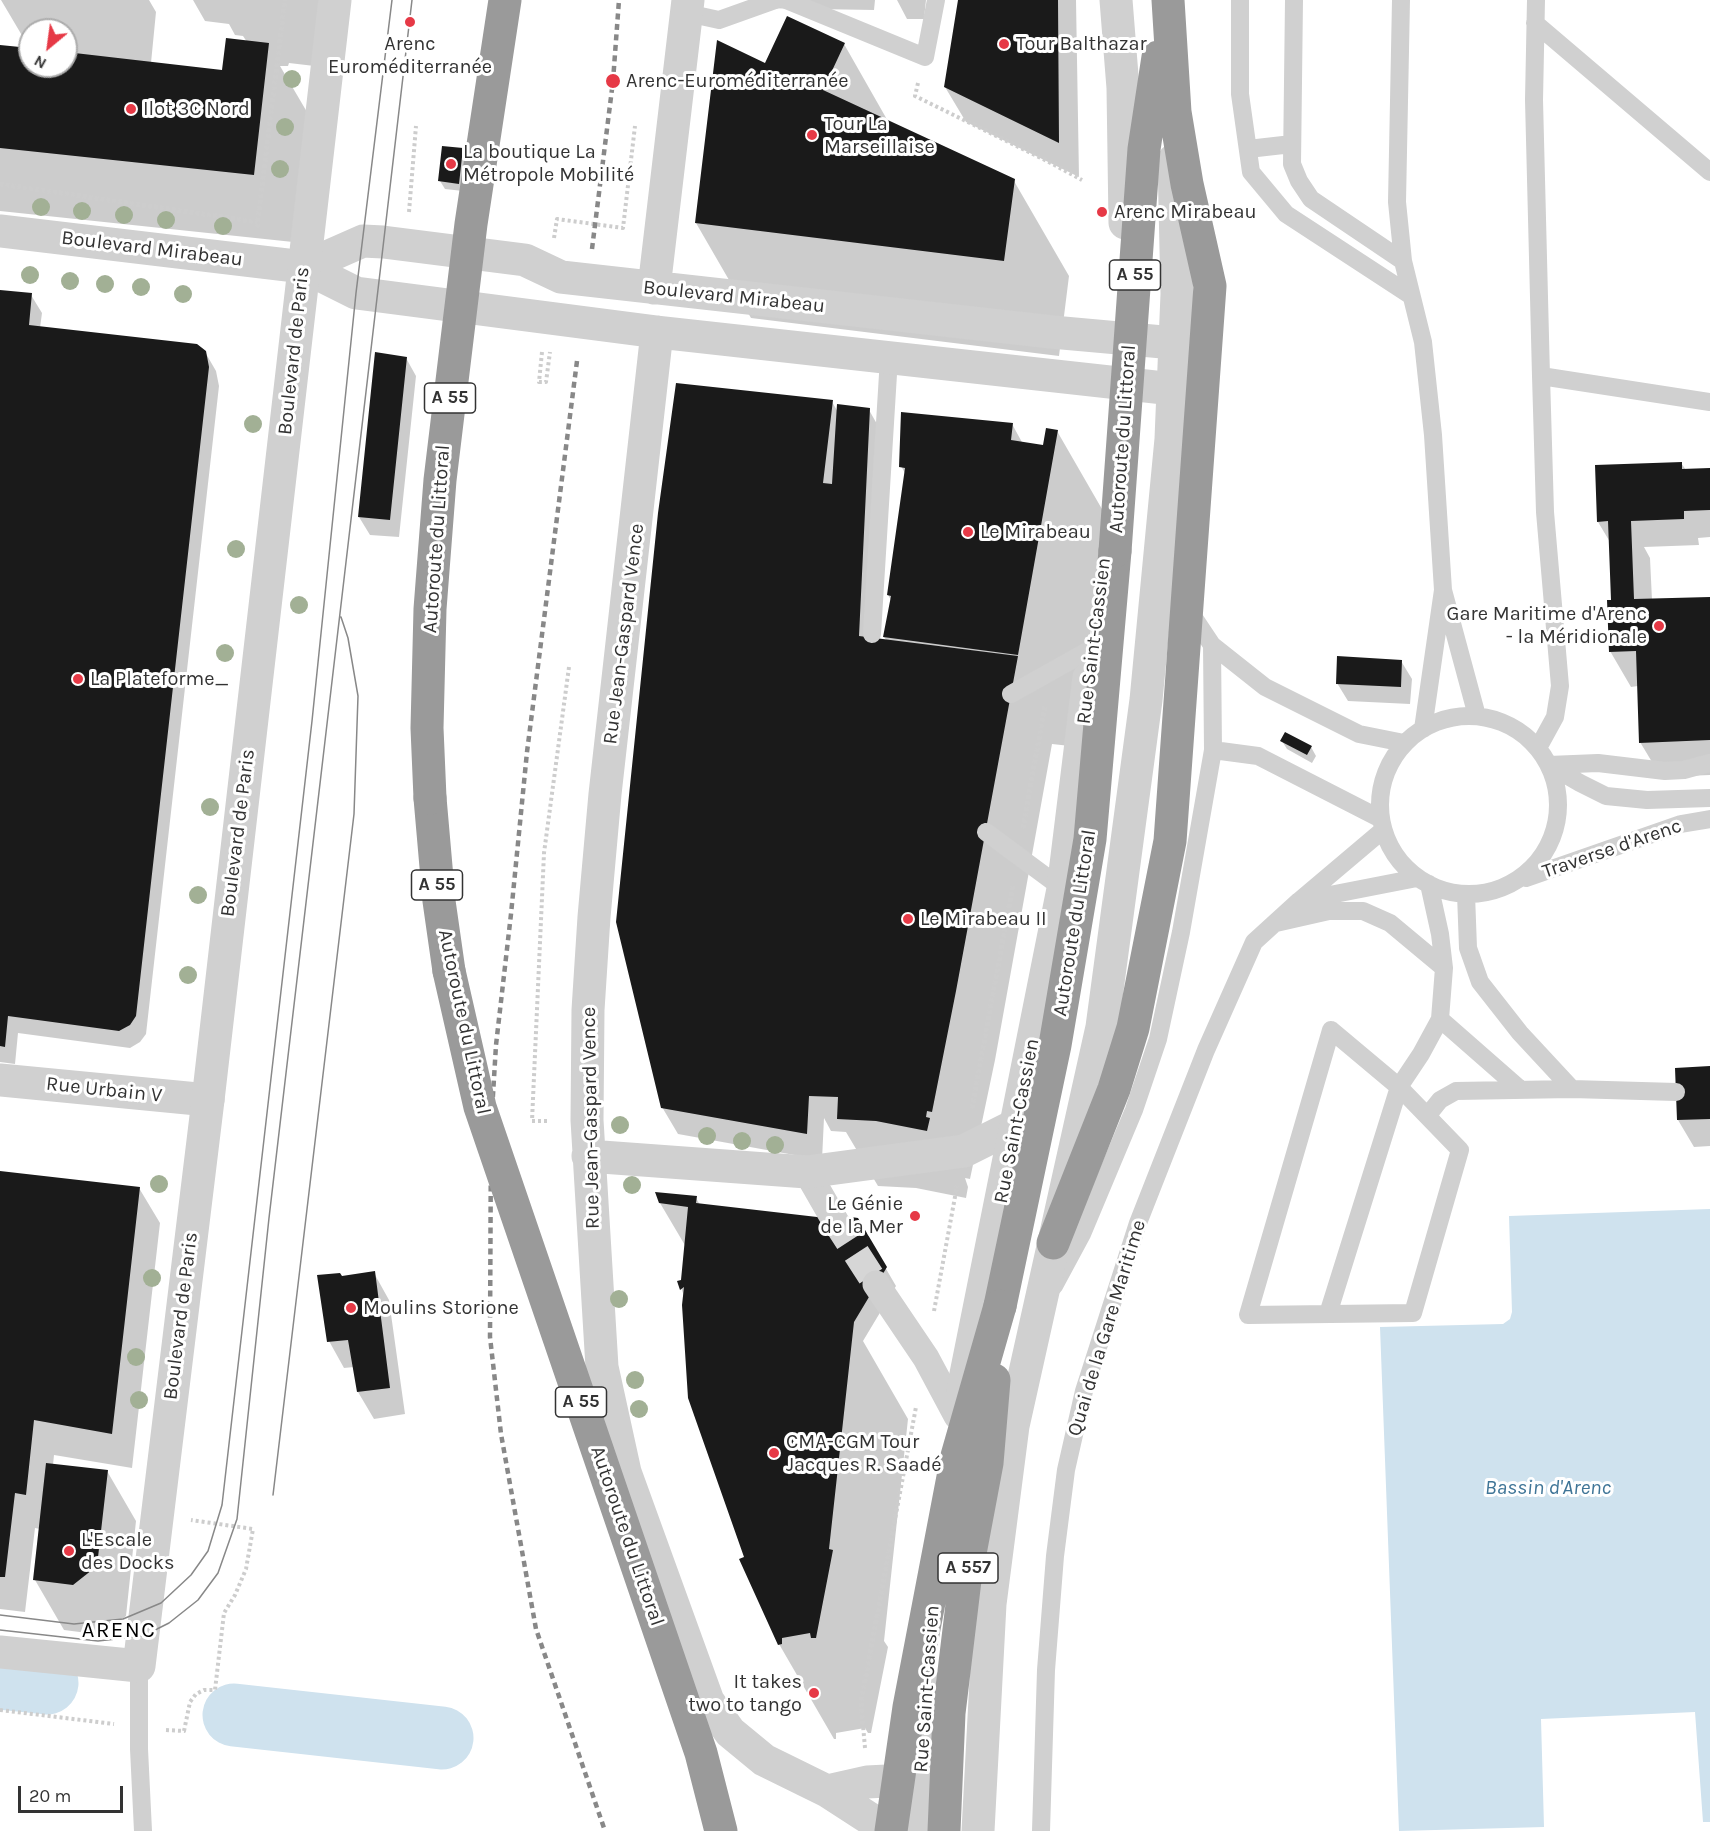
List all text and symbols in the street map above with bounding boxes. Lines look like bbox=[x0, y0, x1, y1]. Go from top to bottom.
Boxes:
marker: Arenc Euroméditerranée bbox=[403, 15, 417, 29]
north arrow bbox=[18, 18, 78, 78]
place label: Arenc Euroméditerranée bbox=[328, 32, 492, 79]
place label: Tour Balthazar bbox=[1016, 32, 1147, 56]
marker: Tour Balthazar bbox=[997, 37, 1011, 51]
text: N bbox=[30, 51, 50, 74]
place label: Arenc-Euroméditerranée bbox=[626, 69, 849, 93]
marker: Arenc-Euroméditerranée bbox=[604, 72, 622, 90]
place label: Ilot 3C Nord bbox=[143, 97, 250, 121]
marker: Ilot 3C Nord bbox=[124, 102, 138, 116]
place label: Tour La Marseillaise bbox=[824, 112, 935, 159]
marker: Tour La Marseillaise bbox=[805, 128, 819, 142]
place label: La boutique La Métropole Mobilité bbox=[463, 140, 634, 187]
marker: La boutique La Métropole Mobilité bbox=[444, 157, 458, 171]
place label: Arenc Mirabeau bbox=[1114, 200, 1257, 224]
marker: Arenc Mirabeau bbox=[1095, 205, 1109, 219]
street label: Boulevard Mirabeau bbox=[60, 226, 244, 272]
road number: A 55 bbox=[1110, 260, 1160, 290]
street label: Boulevard de Paris bbox=[273, 266, 315, 436]
street label: Boulevard Mirabeau bbox=[642, 276, 826, 318]
street label: Autoroute du Littoral bbox=[1104, 344, 1142, 534]
road number: A 55 bbox=[424, 383, 476, 413]
street label: Autoroute du Littoral bbox=[418, 444, 456, 634]
place label: Le Mirabeau bbox=[980, 520, 1091, 544]
street label: Rue Jean-Gaspard Vence bbox=[599, 522, 649, 746]
marker: Le Mirabeau bbox=[961, 525, 975, 539]
street label: Rue Saint-Cassien bbox=[1072, 556, 1116, 726]
place label: Gare Maritime d'Arenc - la Méridionale bbox=[1447, 602, 1647, 649]
marker: Gare Maritime d'Arenc - la Méridionale bbox=[1652, 619, 1666, 633]
place label: La Plateforme_ bbox=[90, 667, 229, 691]
marker: La Plateforme_ bbox=[71, 672, 85, 686]
street label: Boulevard de Paris bbox=[216, 748, 260, 918]
street label: Traverse d'Arenc bbox=[1539, 814, 1685, 884]
street label: Autoroute du Littoral bbox=[1048, 828, 1102, 1018]
road number: A 55 bbox=[412, 870, 462, 900]
place label: Le Mirabeau II bbox=[920, 907, 1047, 931]
marker: Le Mirabeau II bbox=[901, 912, 915, 926]
street label: Autoroute du Littoral bbox=[433, 927, 495, 1117]
street label: Rue Jean-Gaspard Vence bbox=[577, 1007, 605, 1229]
street label: Rue Saint-Cassien bbox=[989, 1036, 1045, 1206]
street label: Rue Urbain V bbox=[45, 1072, 163, 1108]
place label: Le Génie de la Mer bbox=[820, 1192, 903, 1239]
marker: Le Génie de la Mer bbox=[908, 1209, 922, 1223]
street label: Quai de la Gare Maritime bbox=[1063, 1217, 1151, 1439]
street label: Boulevard de Paris bbox=[159, 1231, 203, 1401]
place label: Moulins Storione bbox=[363, 1296, 519, 1320]
marker: Moulins Storione bbox=[344, 1301, 358, 1315]
road number: A 55 bbox=[556, 1387, 606, 1417]
place label: CMA-CGM Tour Jacques R. Saadé bbox=[786, 1430, 942, 1477]
street label: Autoroute du Littoral bbox=[585, 1443, 669, 1629]
marker: CMA-CGM Tour Jacques R. Saadé bbox=[767, 1446, 781, 1460]
water label: Bassin d'Arenc bbox=[1485, 1475, 1611, 1501]
place label: L'Escale des Docks bbox=[81, 1528, 175, 1575]
marker: L'Escale des Docks bbox=[62, 1544, 76, 1558]
road number: A 557 bbox=[938, 1553, 998, 1583]
street label: Rue Saint-Cassien bbox=[909, 1605, 945, 1773]
district label: ARENC bbox=[82, 1618, 156, 1644]
place label: It takes two to tango bbox=[688, 1670, 802, 1717]
marker: It takes two to tango bbox=[807, 1686, 821, 1700]
scale bar bbox=[21, 1774, 126, 1812]
text: 20 m bbox=[29, 1785, 71, 1807]

